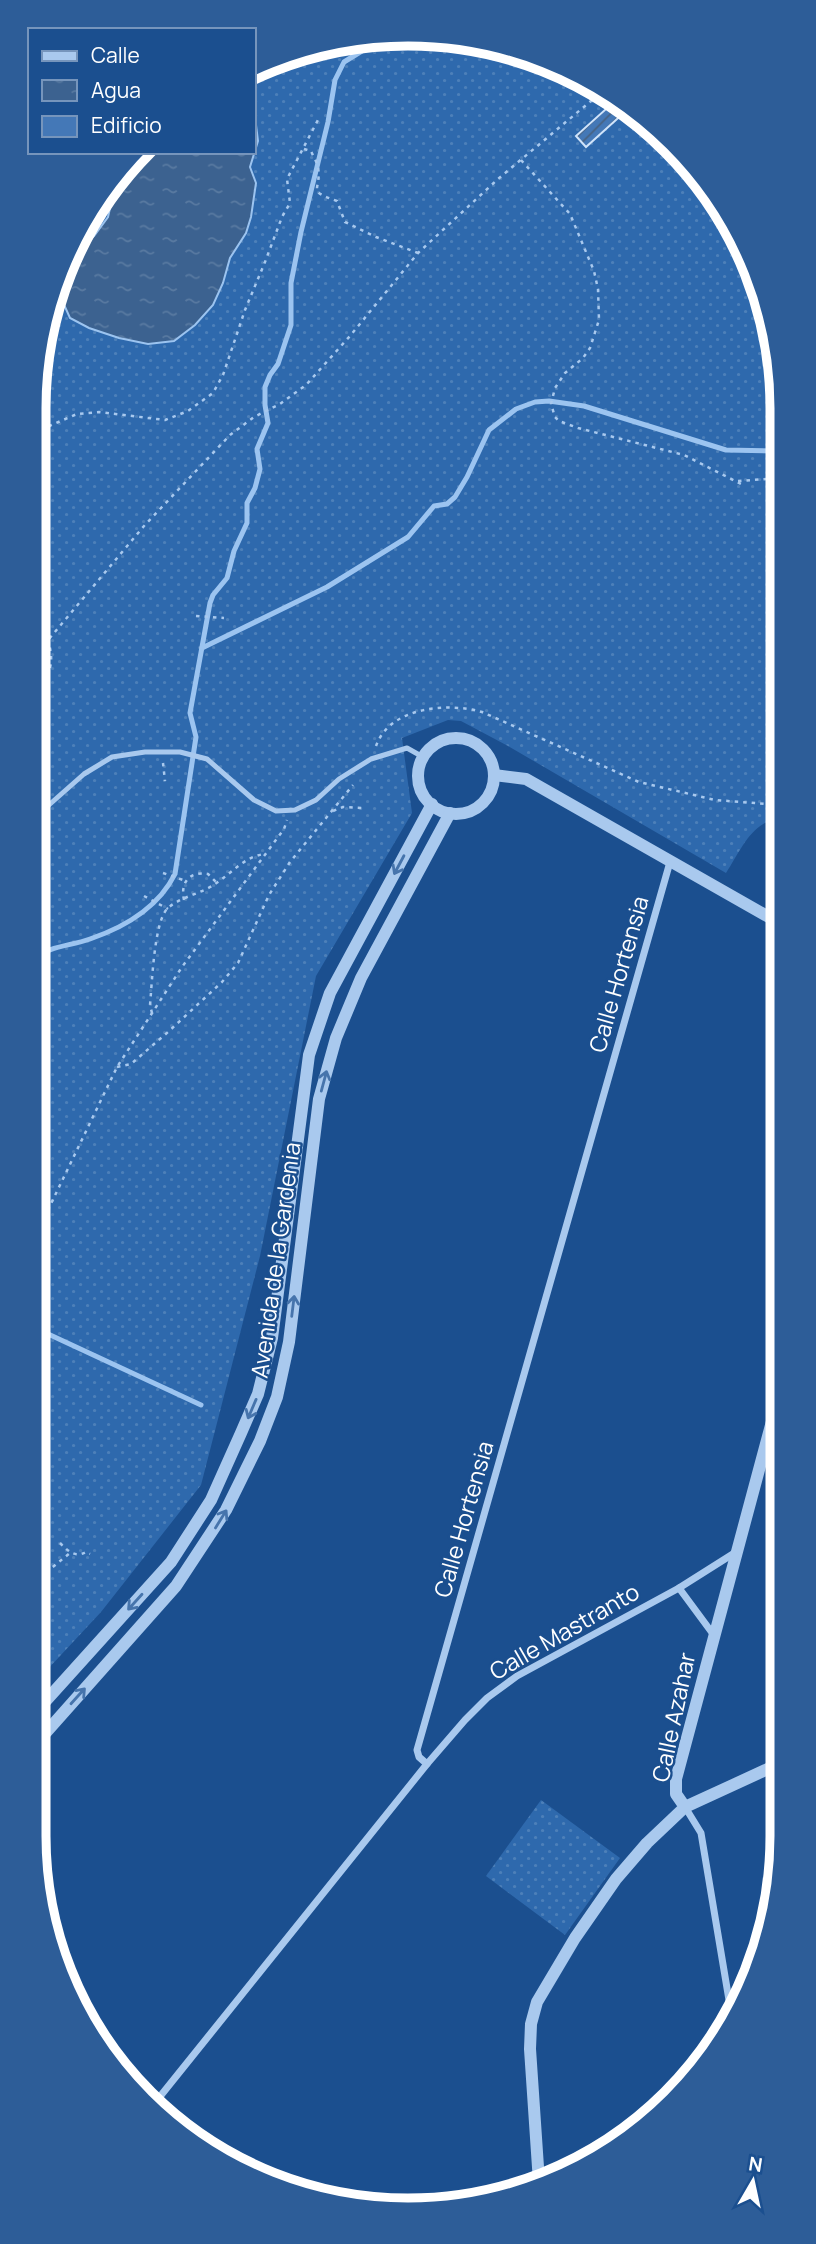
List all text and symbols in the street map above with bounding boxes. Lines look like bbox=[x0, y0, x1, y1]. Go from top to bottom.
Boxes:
legend bbox=[28, 28, 256, 154]
text: Calle bbox=[91, 41, 140, 69]
text: Agua bbox=[91, 76, 141, 104]
text: Edificio bbox=[91, 111, 162, 139]
one-way arrow bbox=[392, 854, 406, 874]
street label: Calle Hortensia bbox=[580, 892, 656, 1056]
one-way arrow bbox=[318, 1070, 331, 1092]
street label: Avenida de la Gardenia bbox=[243, 1140, 307, 1380]
one-way arrow bbox=[287, 1295, 300, 1318]
one-way arrow bbox=[245, 1397, 258, 1419]
street label: Calle Hortensia bbox=[425, 1437, 501, 1601]
one-way arrow bbox=[214, 1510, 228, 1530]
street label: Calle Mastranto bbox=[483, 1575, 645, 1687]
one-way arrow bbox=[127, 1593, 143, 1611]
street label: Calle Azahar bbox=[644, 1649, 702, 1785]
one-way arrow bbox=[70, 1687, 86, 1705]
north arrow bbox=[718, 2146, 788, 2216]
text: N bbox=[747, 2150, 764, 2178]

